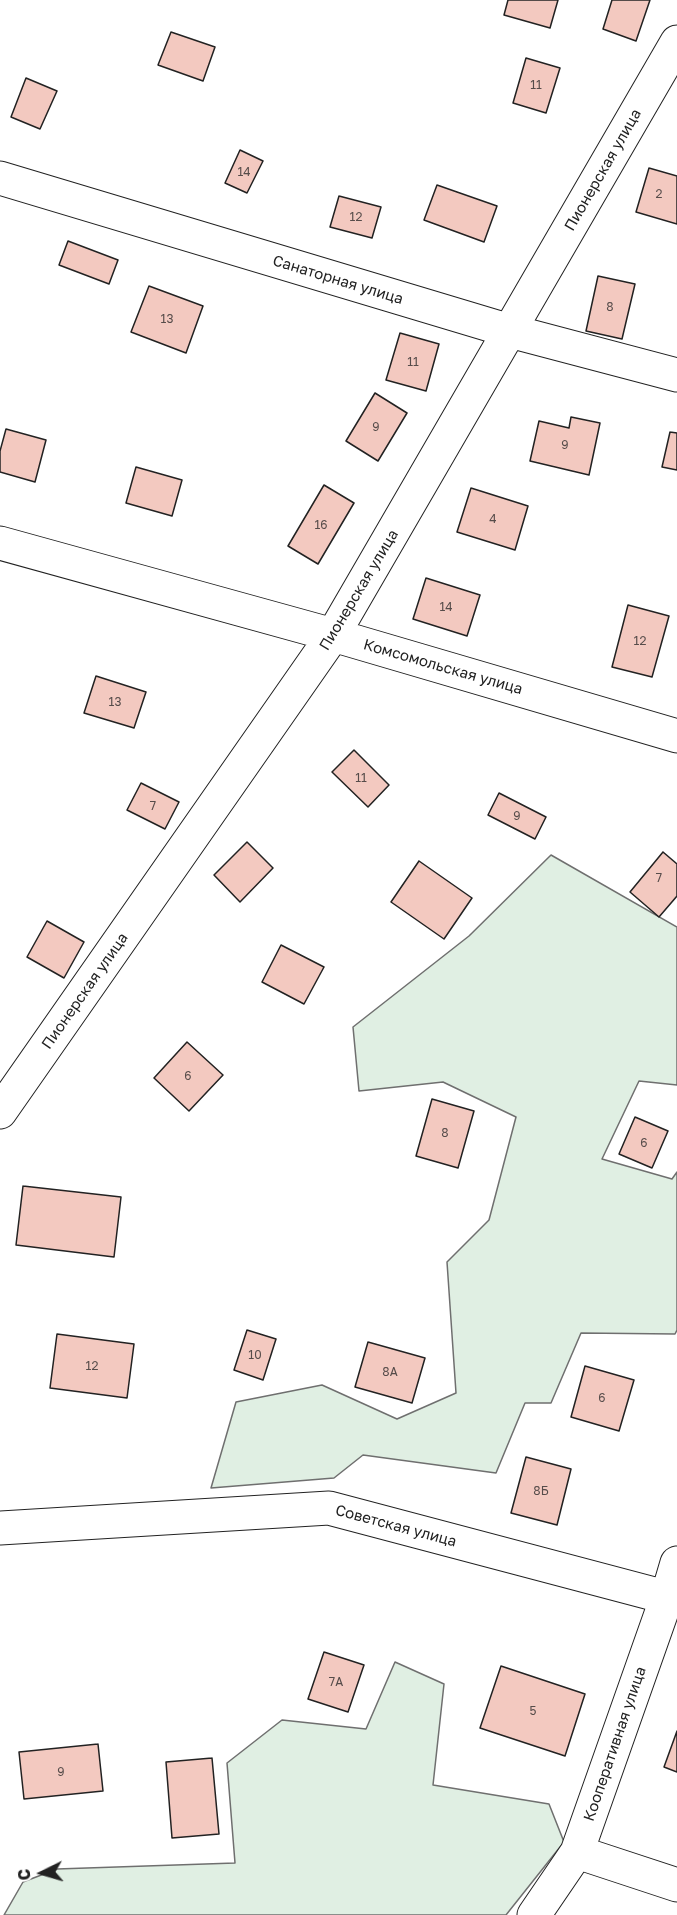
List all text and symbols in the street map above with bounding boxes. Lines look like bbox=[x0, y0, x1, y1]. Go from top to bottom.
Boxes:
house number: 11 bbox=[530, 78, 542, 92]
street label: Пионерская улица bbox=[561, 106, 645, 234]
house number: 14 bbox=[237, 165, 251, 179]
house number: 2 bbox=[656, 187, 662, 201]
house number: 12 bbox=[350, 210, 362, 224]
street label: Санаторная улица bbox=[271, 252, 405, 308]
house number: 8 bbox=[606, 300, 614, 314]
house number: 13 bbox=[161, 312, 173, 326]
house number: 11 bbox=[407, 355, 419, 369]
house number: 9 bbox=[372, 420, 380, 434]
house number: 9 bbox=[561, 438, 569, 452]
house number: 4 bbox=[489, 512, 497, 526]
house number: 16 bbox=[314, 518, 328, 532]
street label: Пионерская улица bbox=[316, 526, 402, 654]
house number: 14 bbox=[439, 600, 453, 614]
house number: 12 bbox=[634, 634, 646, 648]
street label: Комсомольская улица bbox=[361, 636, 525, 698]
house number: 13 bbox=[109, 695, 121, 709]
house number: 11 bbox=[355, 771, 367, 785]
house number: 7 bbox=[150, 799, 156, 813]
house number: 9 bbox=[513, 809, 521, 823]
house number: 7 bbox=[656, 871, 662, 885]
street label: Пионерская улица bbox=[38, 929, 132, 1053]
house number: 6 bbox=[184, 1069, 192, 1083]
house number: 8 bbox=[441, 1126, 449, 1140]
house number: 6 bbox=[640, 1136, 648, 1150]
house number: 10 bbox=[248, 1348, 262, 1362]
house number: 12 bbox=[86, 1359, 98, 1373]
house number: 8А bbox=[382, 1365, 398, 1379]
house number: 6 bbox=[598, 1391, 606, 1405]
house number: 8Б bbox=[533, 1484, 549, 1498]
street label: Советская улица bbox=[333, 1501, 459, 1551]
street label: Кооперативная улица bbox=[580, 1664, 650, 1824]
house number: 7А bbox=[329, 1675, 343, 1689]
house number: 5 bbox=[530, 1704, 536, 1718]
house number: 9 bbox=[57, 1765, 65, 1779]
north arrow bbox=[12, 1843, 72, 1903]
text: С bbox=[14, 1868, 35, 1881]

